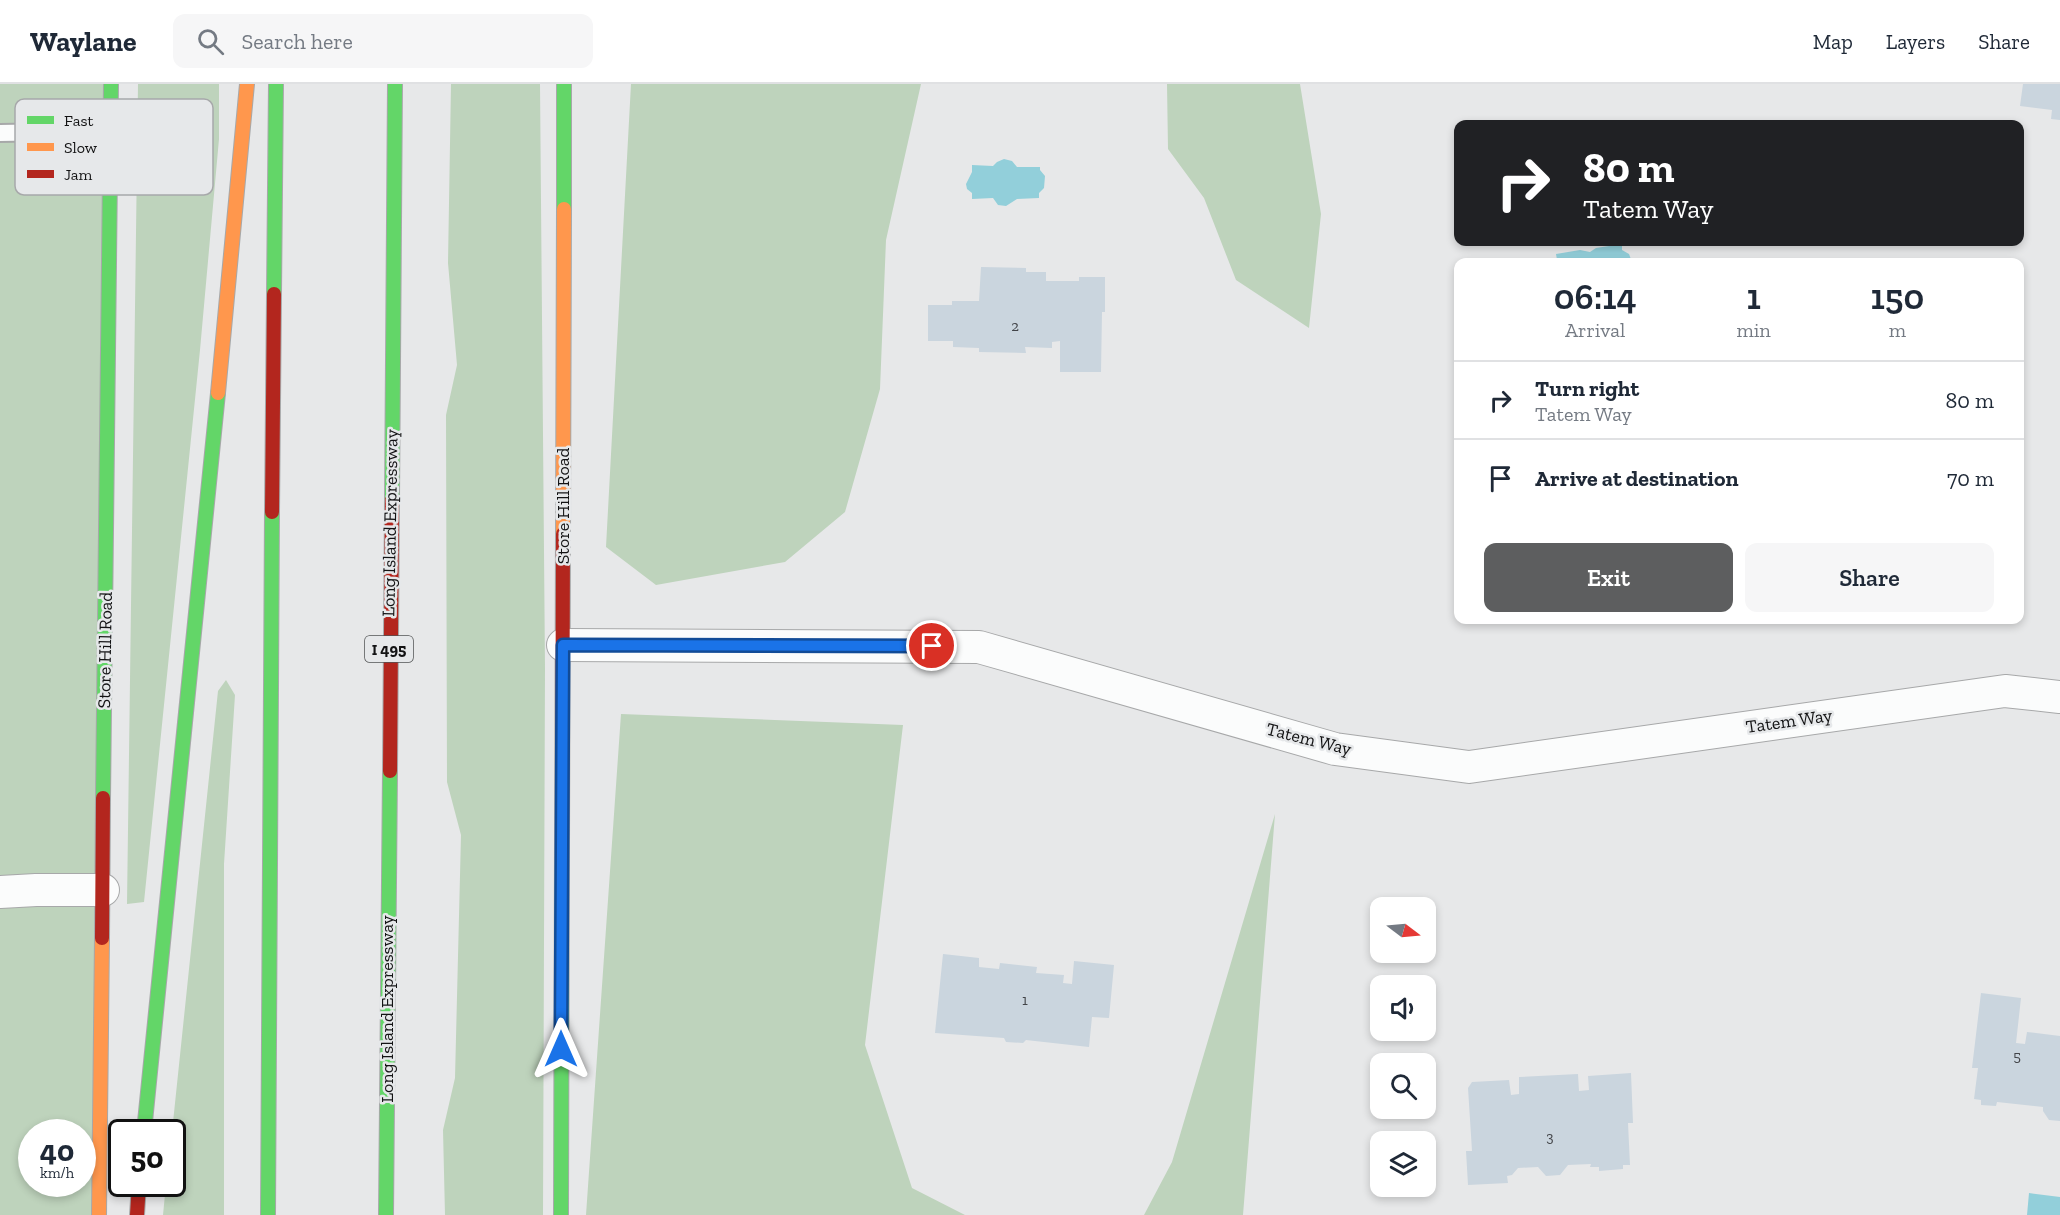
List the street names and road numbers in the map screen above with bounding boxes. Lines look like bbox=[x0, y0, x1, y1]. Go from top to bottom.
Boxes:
street label: Long Island Expressway bbox=[377, 428, 403, 617]
street label: Store Hill Road bbox=[552, 448, 574, 564]
street label: Store Hill Road bbox=[93, 591, 117, 708]
road number: I 495 bbox=[365, 636, 413, 662]
street label: Tatem Way bbox=[1744, 704, 1834, 738]
street label: Tatem Way bbox=[1264, 718, 1355, 760]
street label: Long Island Expressway bbox=[376, 914, 398, 1103]

